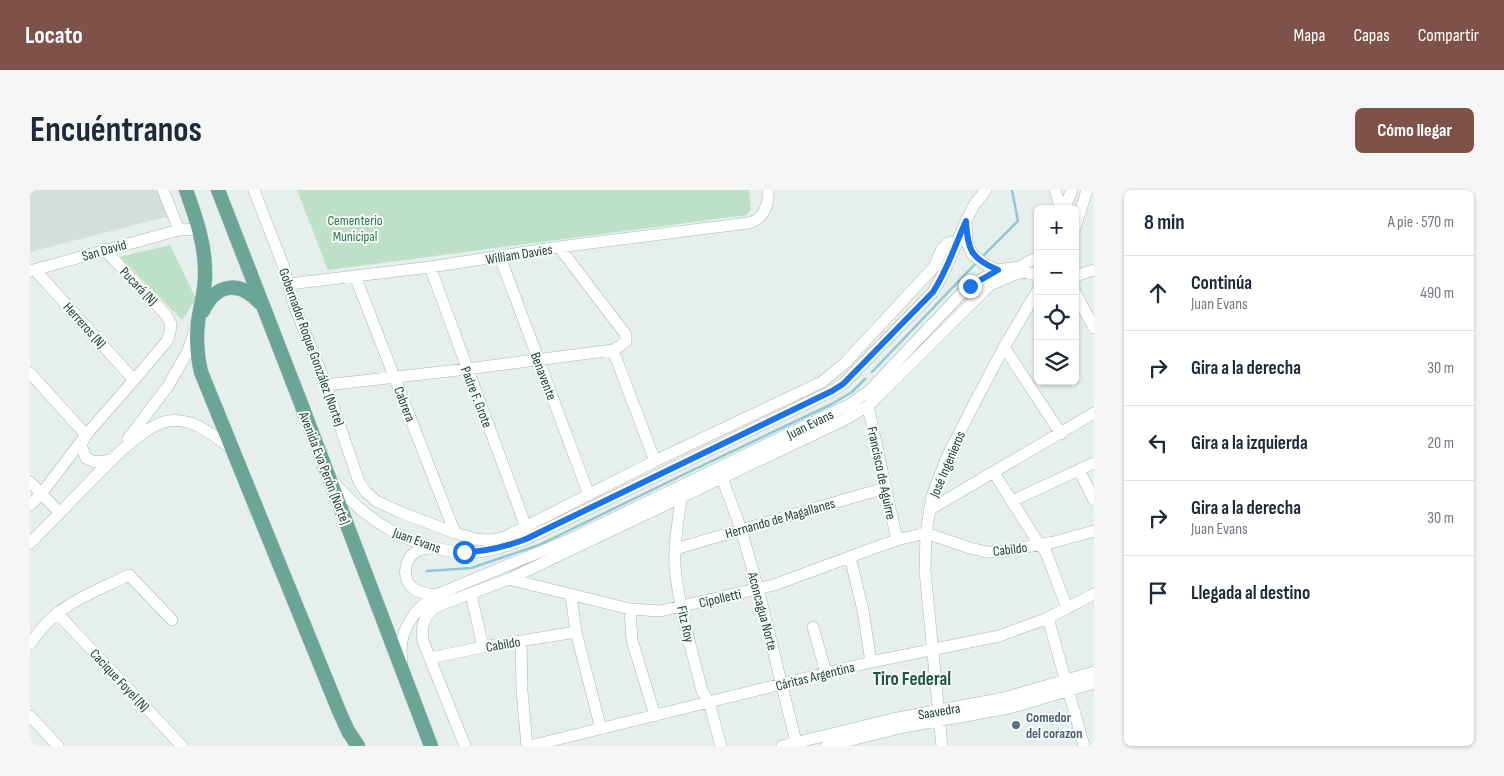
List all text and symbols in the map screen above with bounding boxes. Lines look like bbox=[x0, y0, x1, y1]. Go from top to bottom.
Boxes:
text: Locato bbox=[25, 21, 83, 50]
text: Mapa bbox=[1293, 25, 1325, 46]
text: Capas bbox=[1353, 25, 1390, 46]
text: Compartir bbox=[1418, 25, 1479, 46]
button: Cómo llegar bbox=[1355, 108, 1474, 153]
text: Encuéntranos bbox=[30, 109, 202, 152]
map controls bbox=[1034, 205, 1079, 385]
button: + bbox=[1034, 205, 1079, 250]
text: 8 min bbox=[1144, 210, 1185, 235]
park label: Cementerio Municipal bbox=[327, 212, 383, 245]
text: A pie · 570 m bbox=[1388, 213, 1454, 232]
street label: San David bbox=[80, 236, 129, 265]
street label: William Davies bbox=[485, 241, 554, 268]
button: − bbox=[1034, 250, 1079, 295]
street label: Pucará (N) bbox=[116, 263, 161, 309]
street label: Gobernador Roque González (Norte) bbox=[275, 266, 348, 428]
text: Continúa bbox=[1191, 272, 1252, 295]
route end bbox=[959, 275, 982, 298]
icon: ahead bbox=[1144, 279, 1172, 307]
text: 490 m bbox=[1420, 284, 1454, 303]
button: locate bbox=[1034, 295, 1079, 340]
text: Juan Evans bbox=[1191, 295, 1248, 314]
street label: Herreros (N) bbox=[59, 299, 110, 352]
button: layers bbox=[1034, 340, 1079, 385]
street label: Benavente bbox=[527, 350, 560, 403]
icon: right bbox=[1144, 354, 1172, 382]
text: Gira a la derecha bbox=[1191, 357, 1301, 380]
text: 30 m bbox=[1427, 359, 1454, 378]
street label: Padre F. Grote bbox=[457, 364, 496, 430]
street label: Cabrera bbox=[390, 384, 419, 424]
street label: Juan Evans bbox=[783, 406, 836, 443]
street label: Avenida Eva Perón (Norte) bbox=[295, 408, 354, 527]
street label: Francisco de Aguirre bbox=[863, 425, 900, 521]
street label: José Ingenieros bbox=[925, 428, 969, 501]
icon: left bbox=[1144, 429, 1172, 457]
text: Gira a la izquierda bbox=[1191, 432, 1308, 455]
text: 20 m bbox=[1427, 434, 1454, 453]
street label: Hernando de Magallanes bbox=[723, 495, 837, 542]
text: Gira a la derecha bbox=[1191, 497, 1301, 520]
icon: right bbox=[1144, 504, 1172, 532]
text: 30 m bbox=[1427, 509, 1454, 528]
text: Juan Evans bbox=[1191, 520, 1248, 539]
street label: Juan Evans bbox=[390, 524, 443, 557]
street label: Cabildo bbox=[992, 539, 1028, 560]
route start bbox=[453, 541, 476, 564]
street label: Aconcagua Norte bbox=[744, 569, 781, 652]
icon: arrive bbox=[1144, 579, 1172, 607]
text: Llegada al destino bbox=[1191, 582, 1310, 605]
street label: Cipolletti bbox=[697, 585, 743, 612]
street label: Fitz Roy bbox=[673, 604, 698, 645]
street label: Cabildo bbox=[485, 633, 522, 656]
street label: Cacique Foyel (N) bbox=[86, 645, 153, 715]
street label: Cáritas Argentina bbox=[774, 658, 856, 695]
district label: Tiro Federal bbox=[873, 668, 951, 691]
street label: Saavedra bbox=[917, 699, 962, 724]
place label: Comedor del corazon bbox=[1026, 709, 1082, 742]
marker: Comedor del corazon bbox=[1010, 719, 1022, 731]

